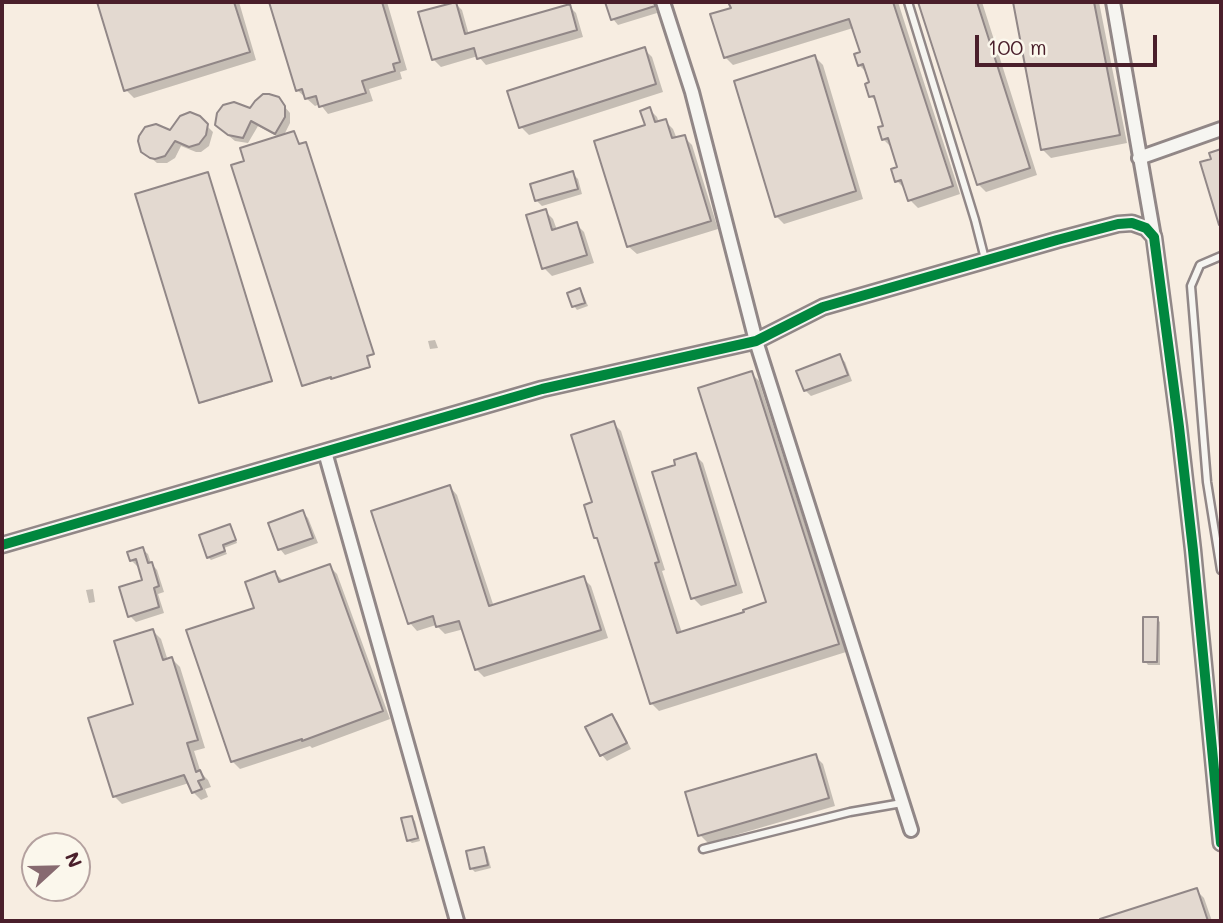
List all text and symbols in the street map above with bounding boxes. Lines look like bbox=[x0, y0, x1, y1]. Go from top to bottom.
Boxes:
scale bar bbox=[978, 21, 1160, 65]
text: 100 m bbox=[988, 33, 1047, 60]
north arrow bbox=[21, 832, 91, 902]
text: N bbox=[60, 848, 88, 871]

